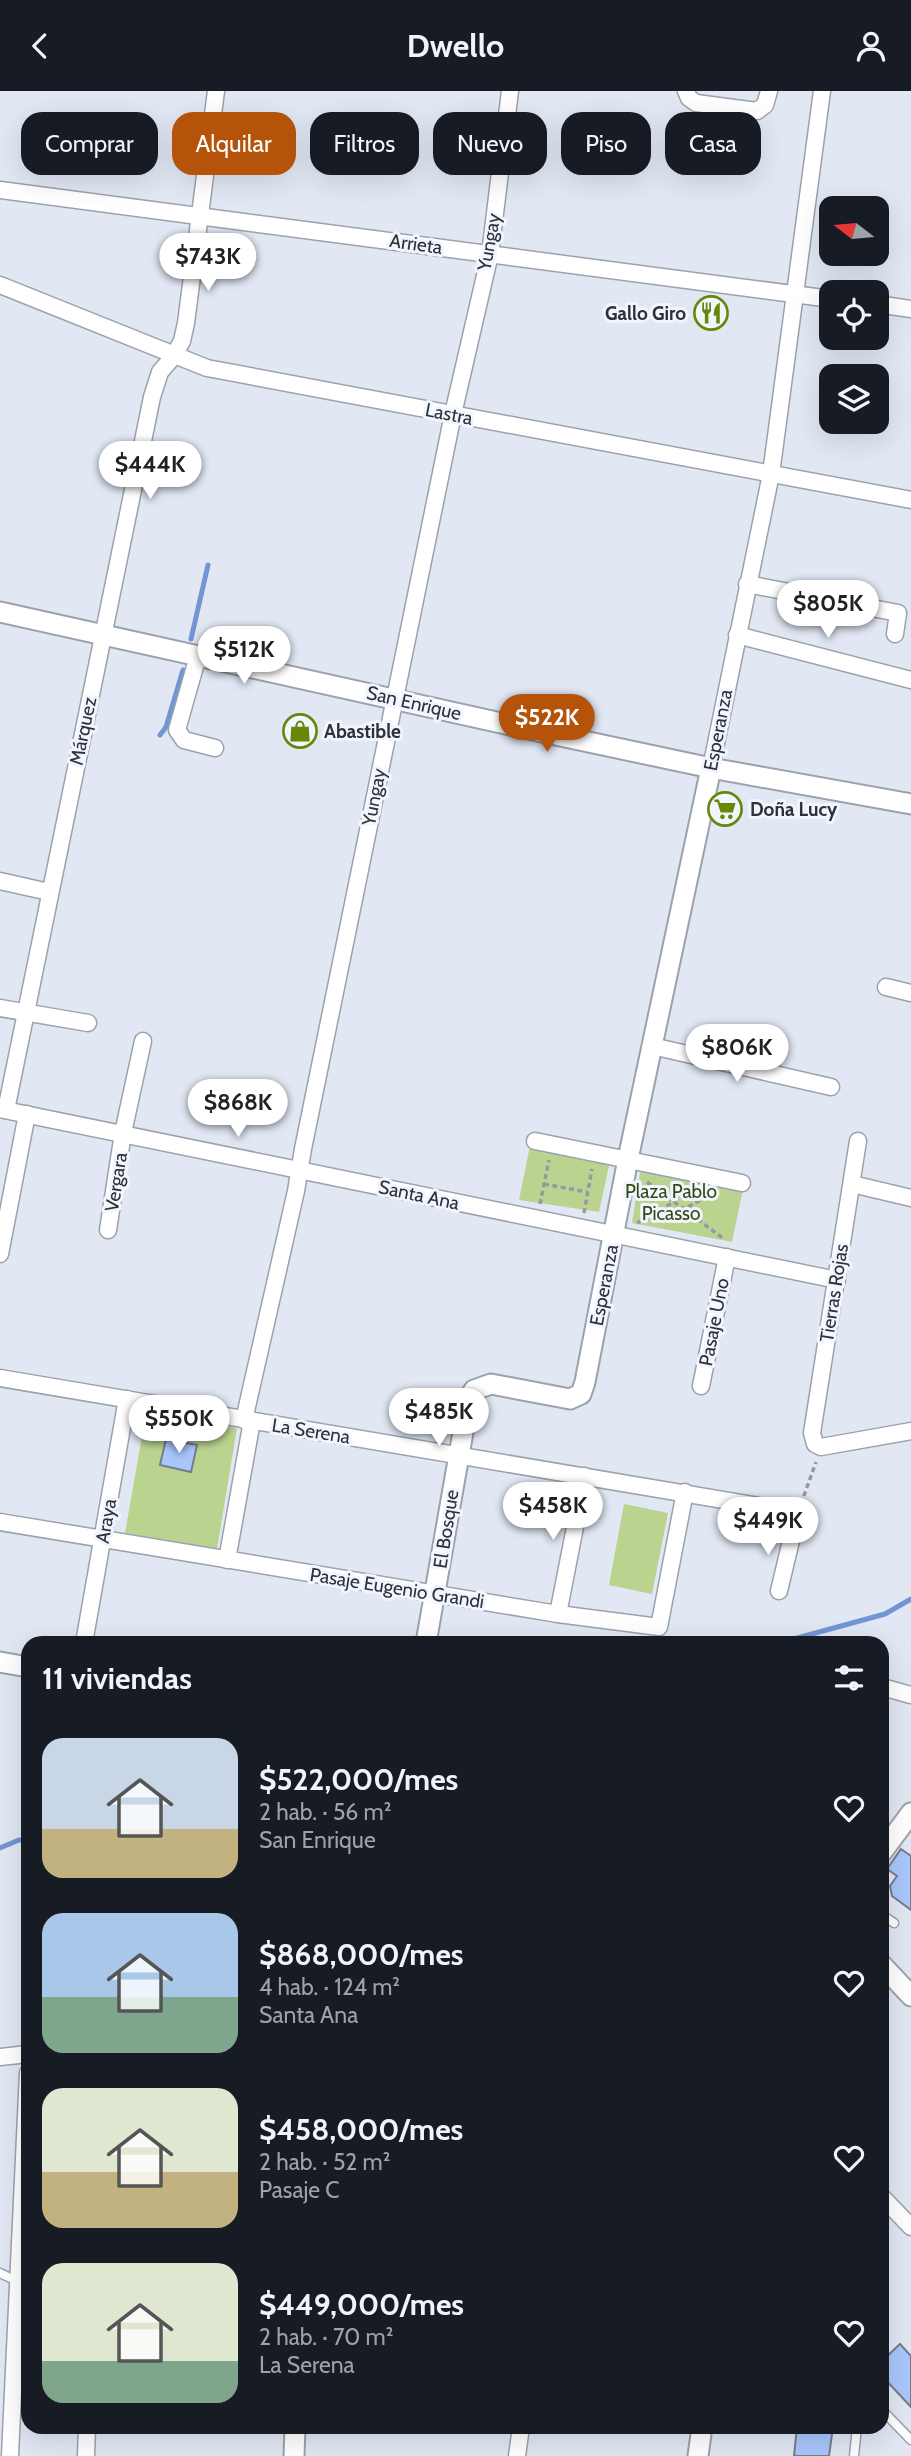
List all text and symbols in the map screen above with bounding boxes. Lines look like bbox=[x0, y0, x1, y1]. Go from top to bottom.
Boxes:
text: Dwello bbox=[407, 26, 504, 65]
icon: back bbox=[21, 27, 59, 65]
icon: person bbox=[852, 27, 890, 65]
chip: Comprar bbox=[21, 112, 158, 175]
chip: Alquilar bbox=[172, 112, 296, 175]
chip: Filtros bbox=[310, 112, 419, 175]
chip: Nuevo bbox=[433, 112, 547, 175]
chip: Piso bbox=[561, 112, 651, 175]
chip: Casa bbox=[665, 112, 761, 175]
north arrow bbox=[819, 196, 889, 266]
map controls bbox=[819, 196, 889, 434]
street label: Yungay bbox=[472, 211, 505, 273]
street label: Arrieta bbox=[388, 229, 444, 259]
pin: $743K bbox=[159, 233, 257, 293]
text: $743K bbox=[175, 242, 241, 270]
button: locate bbox=[819, 280, 889, 350]
restaurant icon: Gallo Giro bbox=[692, 294, 730, 332]
place label: Gallo Giro bbox=[605, 302, 686, 325]
button: layers bbox=[819, 364, 889, 434]
street label: Lastra bbox=[423, 398, 475, 430]
pin: $444K bbox=[101, 441, 199, 501]
text: $444K bbox=[115, 450, 185, 478]
pin: $805K bbox=[779, 581, 877, 640]
text: $805K bbox=[793, 589, 863, 617]
pin: $512K bbox=[195, 627, 293, 686]
text: $512K bbox=[214, 635, 274, 663]
street label: San Enrique bbox=[364, 681, 464, 725]
street label: Esperanza bbox=[699, 687, 737, 773]
street label: Márquez bbox=[65, 695, 101, 767]
pin: $522K bbox=[498, 695, 596, 754]
text: $522K bbox=[515, 703, 579, 731]
shop icon: Abastible bbox=[281, 712, 319, 750]
place label: Abastible bbox=[324, 720, 401, 743]
street label: Yungay bbox=[357, 766, 391, 829]
supermarket icon: Doña Lucy bbox=[706, 790, 744, 828]
place label: Doña Lucy bbox=[750, 798, 838, 821]
pin: $806K bbox=[688, 1025, 786, 1084]
text: $806K bbox=[702, 1033, 772, 1061]
pin: $868K bbox=[189, 1079, 287, 1139]
text: $868K bbox=[204, 1088, 272, 1116]
street label: Vergara bbox=[100, 1151, 132, 1213]
street label: Santa Ana bbox=[377, 1175, 461, 1215]
park label: Plaza Pablo Picasso bbox=[625, 1180, 717, 1225]
street label: Esperanza bbox=[585, 1242, 623, 1328]
street label: Tierras Rojas bbox=[815, 1242, 853, 1344]
street label: Pasaje Uno bbox=[694, 1276, 734, 1368]
pin: $485K bbox=[390, 1389, 488, 1448]
pin: $550K bbox=[130, 1395, 228, 1455]
text: $485K bbox=[405, 1397, 473, 1425]
text: $550K bbox=[145, 1404, 213, 1432]
street label: La Serena bbox=[270, 1413, 352, 1449]
pin: $458K bbox=[504, 1483, 602, 1542]
street label: El Bosque bbox=[428, 1488, 464, 1570]
text: $458K bbox=[519, 1491, 587, 1519]
street label: Araya bbox=[91, 1497, 121, 1545]
pin: $449K bbox=[719, 1497, 817, 1557]
text: $449K bbox=[733, 1506, 803, 1534]
street label: Pasaje Eugenio Grandi bbox=[308, 1563, 486, 1613]
icon: filters bbox=[830, 1659, 868, 1697]
text: 11 viviendas bbox=[42, 1660, 192, 1697]
text: $522,000/mes bbox=[259, 1761, 458, 1798]
icon: home bbox=[98, 1766, 182, 1850]
icon: heart bbox=[830, 1789, 868, 1827]
text: 2 hab. · 56 m² bbox=[259, 1798, 391, 1826]
text: San Enrique bbox=[259, 1826, 376, 1854]
text: $868,000/mes bbox=[259, 1936, 464, 1973]
icon: home bbox=[98, 1941, 182, 2025]
icon: heart bbox=[830, 1964, 868, 2002]
text: 4 hab. · 124 m² bbox=[259, 1973, 400, 2001]
text: Santa Ana bbox=[259, 2001, 358, 2029]
text: $458,000/mes bbox=[259, 2111, 463, 2148]
icon: home bbox=[98, 2116, 182, 2200]
icon: heart bbox=[830, 2139, 868, 2177]
text: 2 hab. · 52 m² bbox=[259, 2148, 390, 2176]
text: Pasaje C bbox=[259, 2176, 339, 2204]
text: $449,000/mes bbox=[259, 2286, 464, 2323]
icon: home bbox=[98, 2291, 182, 2375]
icon: heart bbox=[830, 2314, 868, 2352]
text: 2 hab. · 70 m² bbox=[259, 2323, 393, 2351]
text: La Serena bbox=[259, 2351, 355, 2379]

